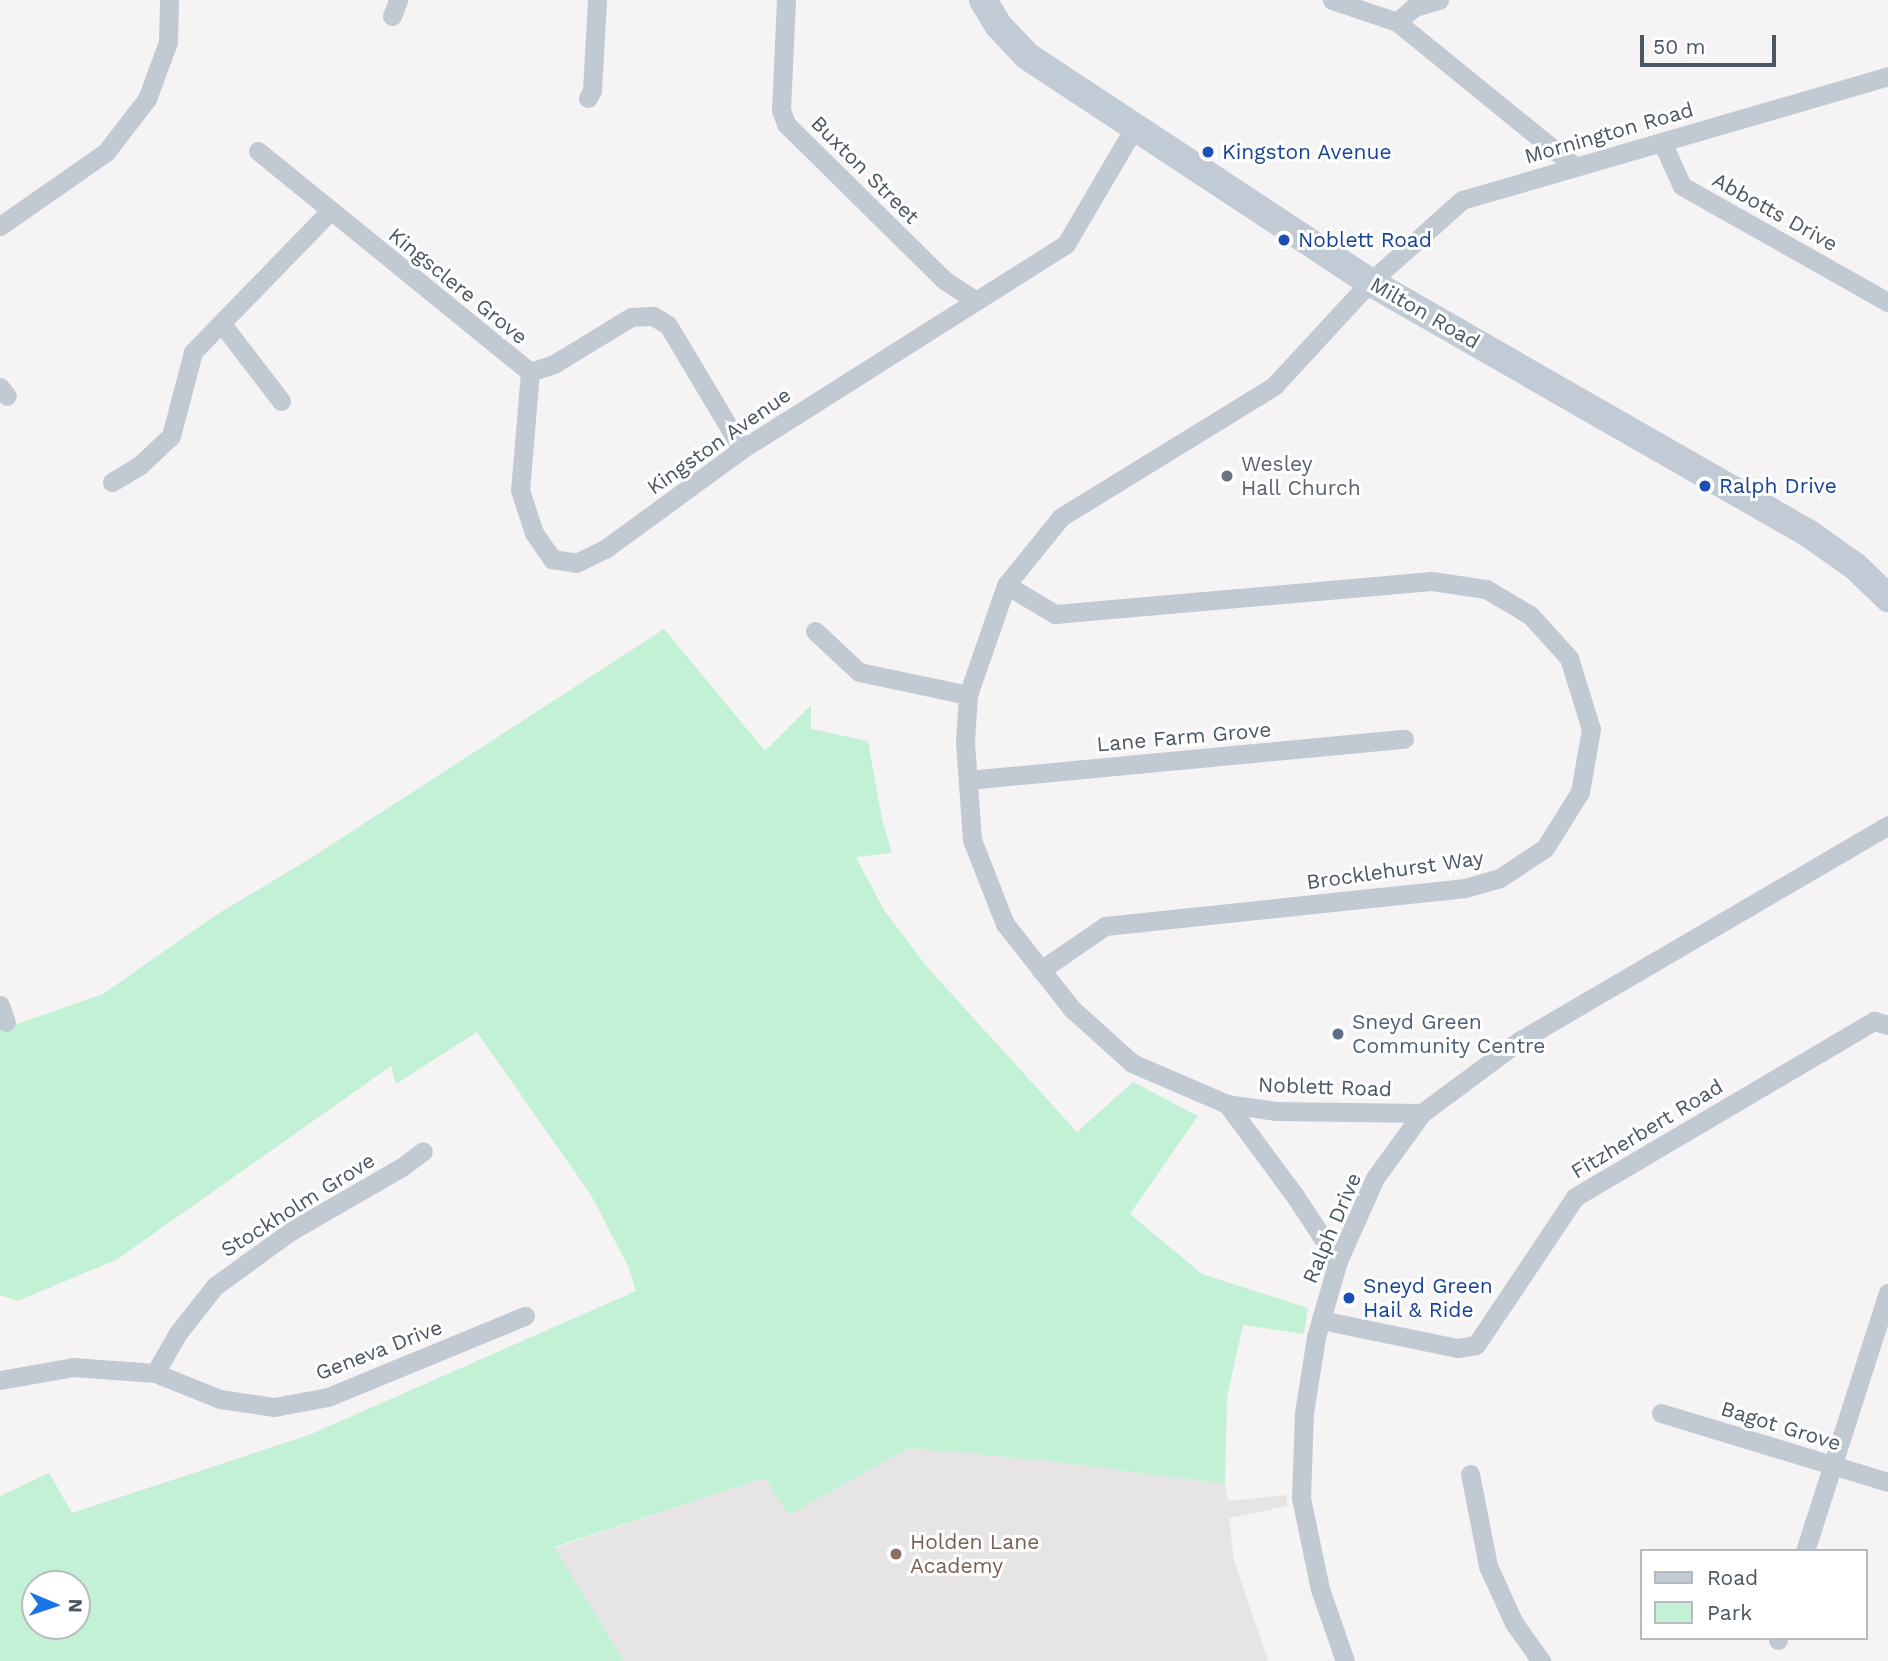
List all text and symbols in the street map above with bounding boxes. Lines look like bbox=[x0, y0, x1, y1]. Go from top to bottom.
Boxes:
scale bar bbox=[1643, 21, 1780, 65]
text: 50 m bbox=[1653, 34, 1705, 59]
street label: Mornington Road bbox=[1522, 97, 1696, 169]
street label: Buxton Street bbox=[806, 111, 924, 229]
place label: Kingston Avenue bbox=[1222, 139, 1392, 165]
marker: Kingston Avenue bbox=[1200, 144, 1216, 160]
street label: Abbotts Drive bbox=[1708, 167, 1842, 257]
street label: Kingsclere Grove bbox=[383, 222, 533, 350]
place label: Noblett Road bbox=[1298, 227, 1432, 253]
marker: Noblett Road bbox=[1276, 232, 1292, 248]
street label: Milton Road bbox=[1366, 272, 1484, 354]
street label: Kingston Avenue bbox=[642, 382, 796, 500]
place label: Wesley Hall Church bbox=[1241, 451, 1362, 501]
marker: Wesley Hall Church bbox=[1219, 468, 1235, 484]
place label: Ralph Drive bbox=[1719, 473, 1837, 499]
marker: Ralph Drive bbox=[1697, 478, 1713, 494]
street label: Lane Farm Grove bbox=[1096, 717, 1272, 757]
street label: Brocklehurst Way bbox=[1304, 845, 1486, 895]
place label: Sneyd Green Community Centre bbox=[1352, 1009, 1546, 1059]
marker: Sneyd Green Community Centre bbox=[1330, 1026, 1346, 1042]
street label: Noblett Road bbox=[1258, 1072, 1392, 1102]
street label: Fitzherbert Road bbox=[1567, 1074, 1727, 1184]
street label: Stockholm Grove bbox=[216, 1147, 380, 1263]
street label: Ralph Drive bbox=[1297, 1169, 1367, 1287]
place label: Sneyd Green Hail & Ride bbox=[1363, 1273, 1493, 1323]
marker: Sneyd Green Hail & Ride bbox=[1341, 1290, 1357, 1306]
street label: Geneva Drive bbox=[312, 1314, 446, 1386]
street label: Bagot Grove bbox=[1718, 1396, 1844, 1456]
place label: Holden Lane Academy bbox=[910, 1529, 1039, 1579]
marker: Holden Lane Academy bbox=[888, 1546, 904, 1562]
legend bbox=[1640, 1549, 1867, 1640]
text: Road bbox=[1707, 1565, 1758, 1590]
north arrow bbox=[21, 1570, 91, 1640]
text: N bbox=[64, 1598, 87, 1613]
text: Park bbox=[1707, 1600, 1752, 1625]

